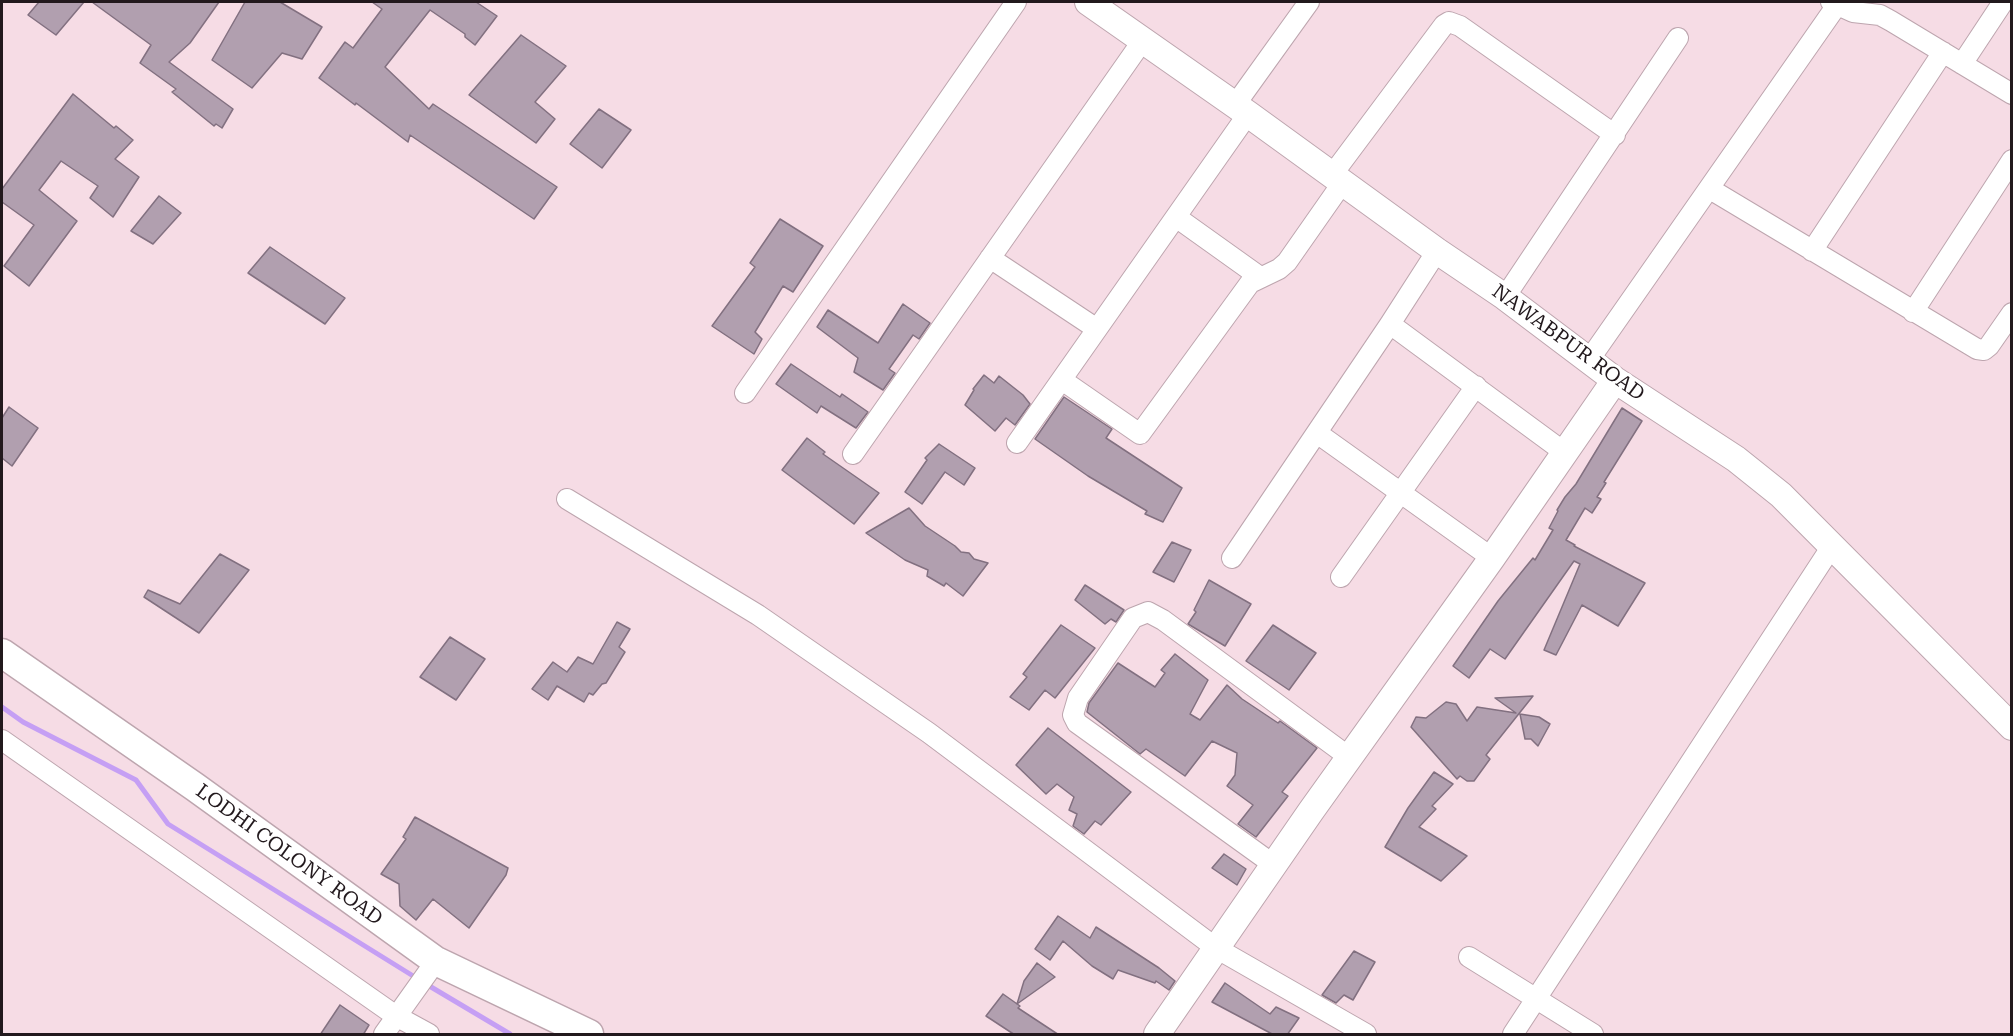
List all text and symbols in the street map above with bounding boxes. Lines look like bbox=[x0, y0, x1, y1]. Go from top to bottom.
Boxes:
street label: NAWABPUR ROAD bbox=[1487, 280, 1649, 406]
street label: LODHI COLONY ROAD bbox=[191, 779, 387, 931]

